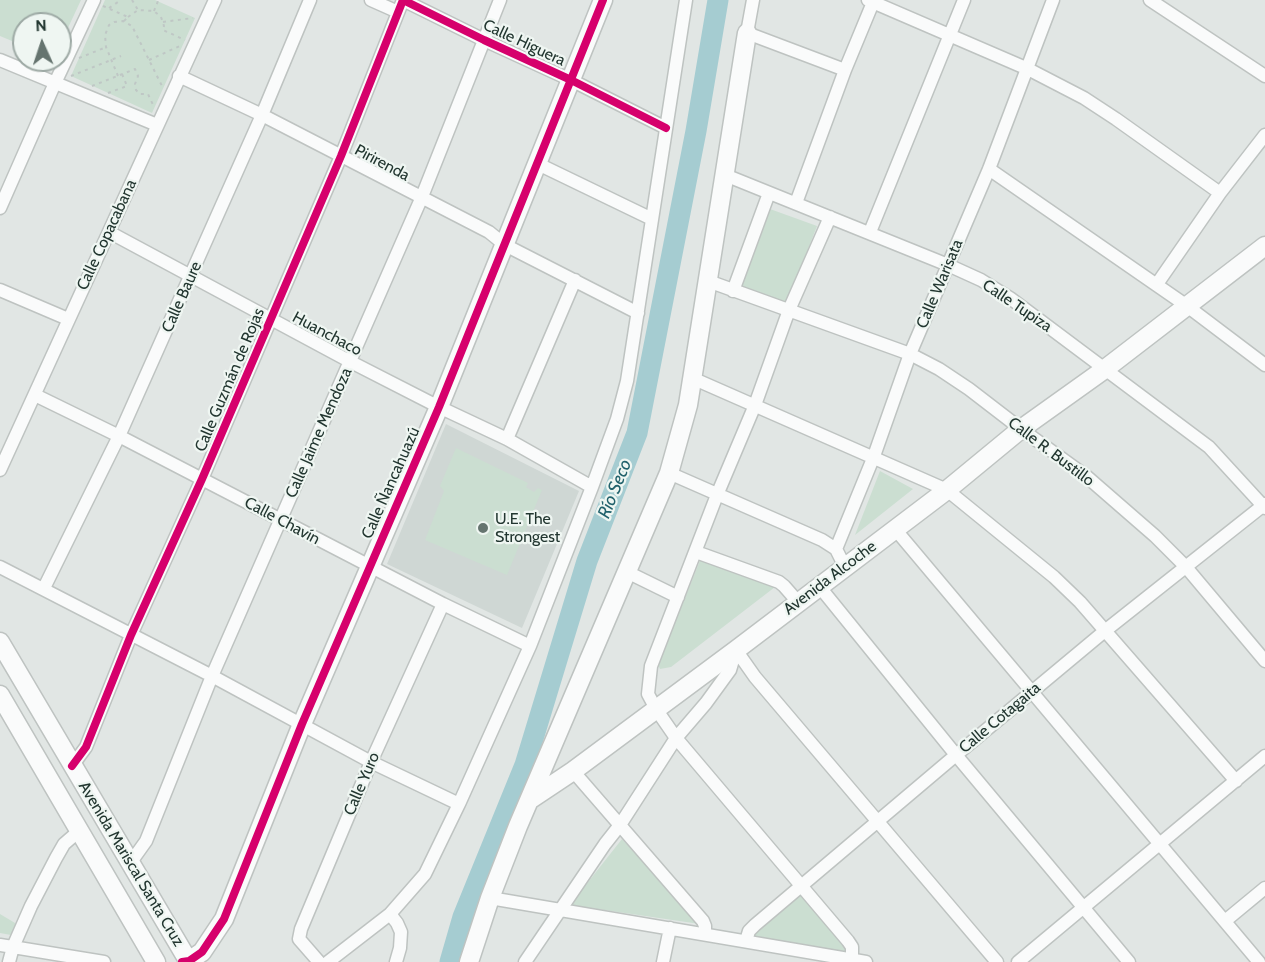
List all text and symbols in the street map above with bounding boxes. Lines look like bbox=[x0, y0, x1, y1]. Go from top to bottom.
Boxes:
north arrow bbox=[12, 12, 72, 72]
text: N bbox=[35, 16, 47, 35]
street label: Calle Higuera bbox=[480, 16, 568, 70]
street label: Pirirenda bbox=[351, 141, 413, 185]
street label: Calle Copacabana bbox=[73, 177, 141, 293]
street label: Calle Warisata bbox=[913, 237, 967, 331]
street label: Calle Baure bbox=[158, 259, 206, 335]
street label: Calle Tupiza bbox=[979, 276, 1055, 336]
street label: Calle Guzmán de Rojas bbox=[191, 305, 269, 455]
street label: Huanchaco bbox=[289, 308, 365, 360]
street label: Calle Jaime Mendoza bbox=[282, 365, 356, 501]
street label: Calle R. Bustillo bbox=[1004, 413, 1098, 491]
street label: Calle Ñancahuazú bbox=[358, 424, 424, 542]
water label: Río Seco bbox=[593, 456, 637, 522]
street label: Calle Chavín bbox=[241, 493, 323, 549]
place label: U.E. The Strongest bbox=[495, 509, 560, 547]
marker: U.E. The Strongest bbox=[476, 521, 490, 535]
street label: Avenida Alcoche bbox=[780, 537, 880, 619]
street label: Calle Cotagaita bbox=[955, 678, 1045, 758]
street label: Calle Yuro bbox=[340, 749, 384, 819]
street label: Avenida Mariscal Santa Cruz bbox=[74, 778, 188, 950]

